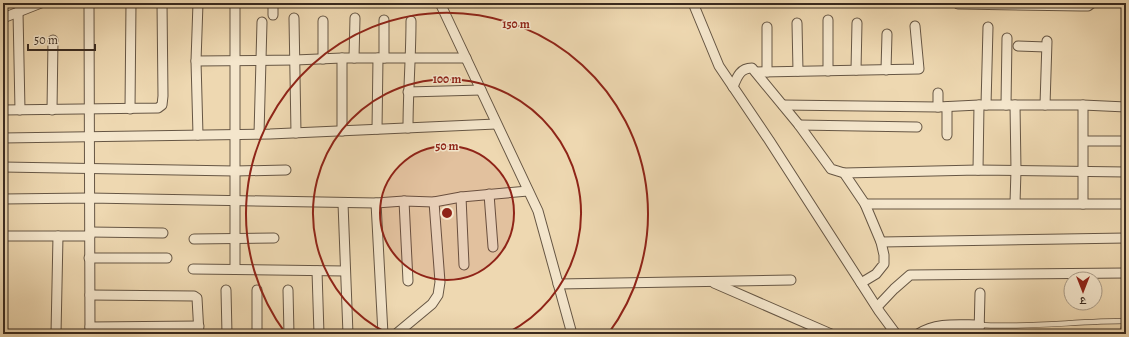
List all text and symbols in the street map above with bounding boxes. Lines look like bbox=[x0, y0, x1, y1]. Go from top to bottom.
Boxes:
text: 150 m bbox=[502, 16, 530, 32]
scale bar bbox=[28, 26, 95, 52]
text: 50 m bbox=[34, 32, 58, 48]
text: 100 m bbox=[433, 71, 461, 87]
text: 50 m bbox=[435, 138, 459, 154]
centre of rings bbox=[440, 206, 454, 220]
north arrow bbox=[1063, 271, 1103, 311]
text: उ bbox=[1079, 293, 1087, 308]

